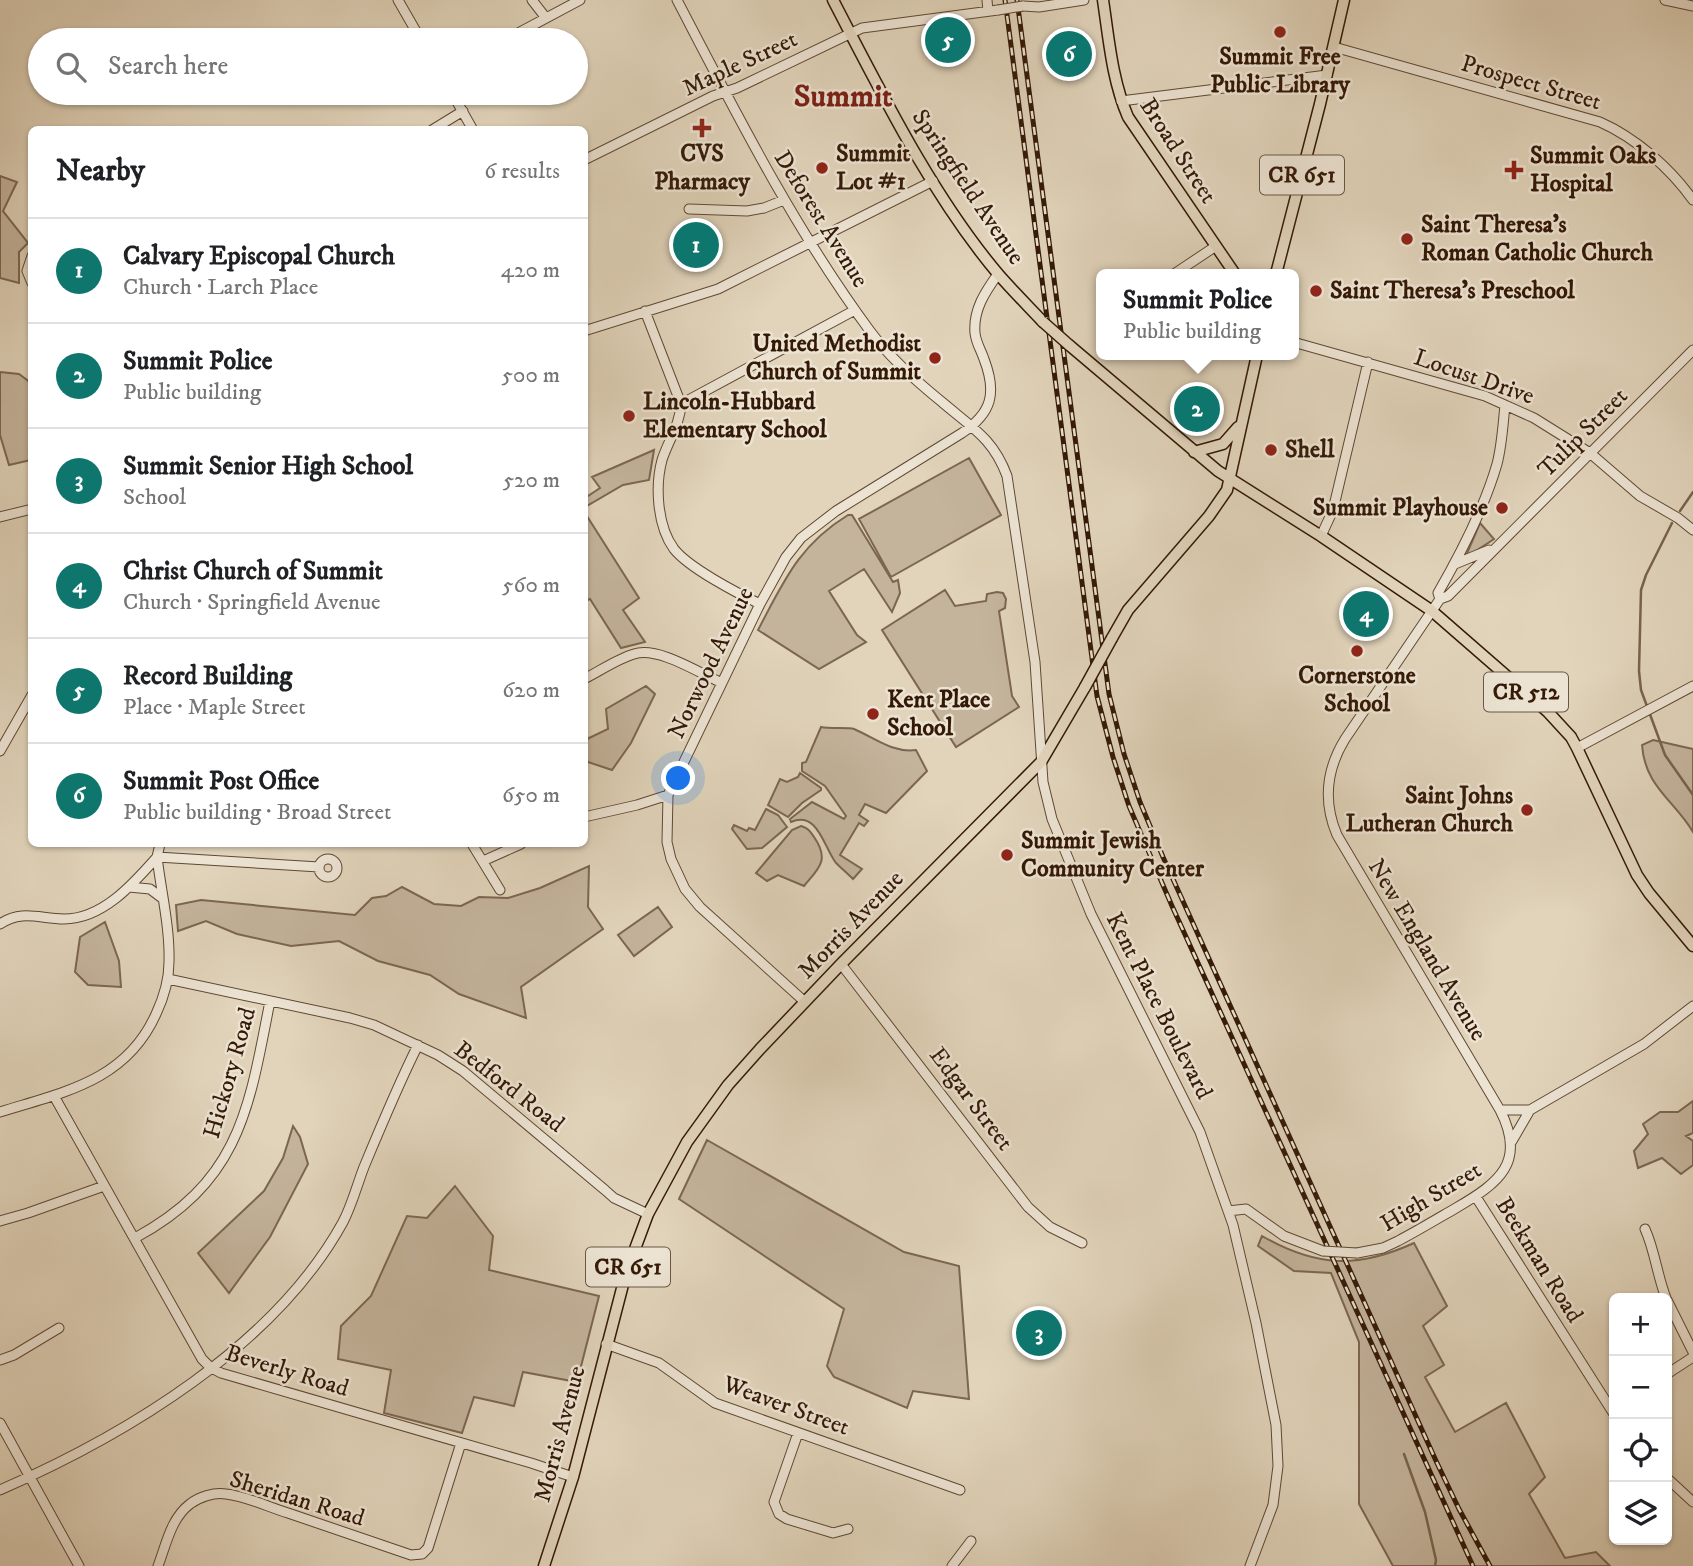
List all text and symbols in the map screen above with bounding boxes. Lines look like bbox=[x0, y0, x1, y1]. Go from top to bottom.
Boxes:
pin: 5 bbox=[925, 14, 971, 66]
street label: Maple Street bbox=[678, 24, 802, 104]
marker: Summit Free Public Library bbox=[1272, 24, 1288, 40]
search box bbox=[28, 28, 588, 105]
pin: 6 bbox=[1046, 28, 1092, 80]
place label: Summit Free Public Library bbox=[1210, 42, 1350, 100]
icon: search bbox=[52, 48, 90, 86]
street label: Prospect Street bbox=[1457, 49, 1605, 117]
text: Search here bbox=[108, 50, 228, 83]
district label: Summit bbox=[794, 77, 893, 117]
street label: Broad Street bbox=[1133, 93, 1223, 210]
street label: Springfield Avenue bbox=[905, 104, 1031, 270]
marker: CVS Pharmacy bbox=[694, 120, 710, 136]
place label: CVS Pharmacy bbox=[654, 139, 750, 197]
place label: Summit Lot #1 bbox=[836, 139, 910, 197]
place label: Summit Oaks Hospital bbox=[1530, 141, 1656, 199]
street label: Deforest Avenue bbox=[767, 145, 875, 293]
text: Nearby bbox=[56, 153, 145, 190]
road number: CR 651 bbox=[1260, 156, 1344, 194]
text: 6 results bbox=[484, 157, 560, 186]
marker: Summit Lot #1 bbox=[814, 160, 830, 176]
marker: Summit Oaks Hospital bbox=[1504, 160, 1524, 180]
place label: Saint Theresa's Roman Catholic Church bbox=[1421, 210, 1653, 268]
pin: 1 bbox=[673, 219, 719, 271]
marker: Saint Theresa's Roman Catholic Church bbox=[1399, 231, 1415, 247]
text: Calvary Episcopal Church bbox=[123, 240, 395, 273]
text: 1 bbox=[75, 256, 83, 285]
text: 420 m bbox=[501, 256, 560, 285]
popup bbox=[1096, 269, 1299, 360]
text: Church · Larch Place bbox=[123, 273, 318, 302]
place label: Saint Theresa's Preschool bbox=[1330, 276, 1576, 306]
marker: Saint Theresa's Preschool bbox=[1308, 283, 1324, 299]
text: Summit Police bbox=[1123, 284, 1272, 317]
text: Public building bbox=[1123, 317, 1261, 346]
place label: United Methodist Church of Summit bbox=[746, 329, 921, 387]
street label: Locust Drive bbox=[1410, 342, 1538, 412]
text: Summit Police bbox=[123, 345, 272, 378]
marker: United Methodist Church of Summit bbox=[927, 350, 943, 366]
text: 2 bbox=[73, 361, 85, 390]
text: 500 m bbox=[502, 361, 560, 390]
text: Public building bbox=[123, 378, 261, 407]
street label: Tulip Street bbox=[1532, 381, 1635, 484]
pin: 2 bbox=[1174, 383, 1220, 435]
place label: Lincoln-Hubbard Elementary School bbox=[643, 387, 827, 445]
marker: Lincoln-Hubbard Elementary School bbox=[621, 408, 637, 424]
place label: Shell bbox=[1285, 435, 1335, 465]
marker: Shell bbox=[1263, 442, 1279, 458]
text: Summit Senior High School bbox=[123, 450, 413, 483]
text: 3 bbox=[75, 466, 83, 495]
text: 520 m bbox=[503, 466, 560, 495]
text: School bbox=[123, 483, 186, 512]
place label: Summit Playhouse bbox=[1313, 493, 1488, 523]
marker: Summit Playhouse bbox=[1494, 500, 1510, 516]
text: Christ Church of Summit bbox=[123, 555, 383, 588]
text: 4 bbox=[72, 571, 86, 600]
text: 560 m bbox=[502, 571, 560, 600]
street label: Norwood Avenue bbox=[661, 582, 761, 744]
text: Church · Springfield Avenue bbox=[123, 588, 381, 617]
pin: 4 bbox=[1343, 588, 1389, 640]
marker: Cornerstone School bbox=[1349, 643, 1365, 659]
text: Record Building bbox=[123, 660, 292, 693]
place label: Cornerstone School bbox=[1298, 661, 1416, 719]
road number: CR 512 bbox=[1484, 672, 1568, 712]
text: 5 bbox=[73, 676, 85, 705]
text: 620 m bbox=[502, 676, 560, 705]
place label: Kent Place School bbox=[887, 685, 990, 743]
text: Place · Maple Street bbox=[123, 693, 306, 722]
marker: Kent Place School bbox=[865, 706, 881, 722]
your location bbox=[661, 761, 695, 795]
text: Summit Post Office bbox=[123, 765, 319, 798]
text: 6 bbox=[73, 781, 85, 810]
text: 650 m bbox=[502, 781, 560, 810]
place label: Saint Johns Lutheran Church bbox=[1345, 781, 1513, 839]
text: Public building · Broad Street bbox=[123, 798, 391, 827]
marker: Saint Johns Lutheran Church bbox=[1519, 802, 1535, 818]
place label: Summit Jewish Community Center bbox=[1021, 826, 1205, 884]
marker: Summit Jewish Community Center bbox=[999, 847, 1015, 863]
street label: New England Avenue bbox=[1361, 854, 1493, 1047]
street label: Morris Avenue bbox=[792, 864, 910, 986]
street label: Kent Place Boulevard bbox=[1099, 908, 1219, 1104]
street label: Hickory Road bbox=[197, 1004, 263, 1142]
street label: Bedford Road bbox=[448, 1035, 570, 1139]
street label: Edgar Street bbox=[922, 1041, 1020, 1157]
street label: High Street bbox=[1375, 1155, 1487, 1239]
street label: Beekman Road bbox=[1489, 1192, 1590, 1328]
road number: CR 651 bbox=[586, 1248, 670, 1286]
map controls bbox=[1609, 1293, 1672, 1545]
button: + bbox=[1609, 1293, 1672, 1356]
pin: 3 bbox=[1016, 1307, 1062, 1359]
street label: Beverly Road bbox=[222, 1338, 352, 1404]
button: − bbox=[1609, 1356, 1672, 1419]
street label: Morris Avenue bbox=[527, 1363, 593, 1505]
street label: Weaver Street bbox=[718, 1369, 854, 1443]
button: locate bbox=[1609, 1419, 1672, 1482]
street label: Sheridan Road bbox=[226, 1464, 368, 1534]
button: layers bbox=[1609, 1482, 1672, 1545]

